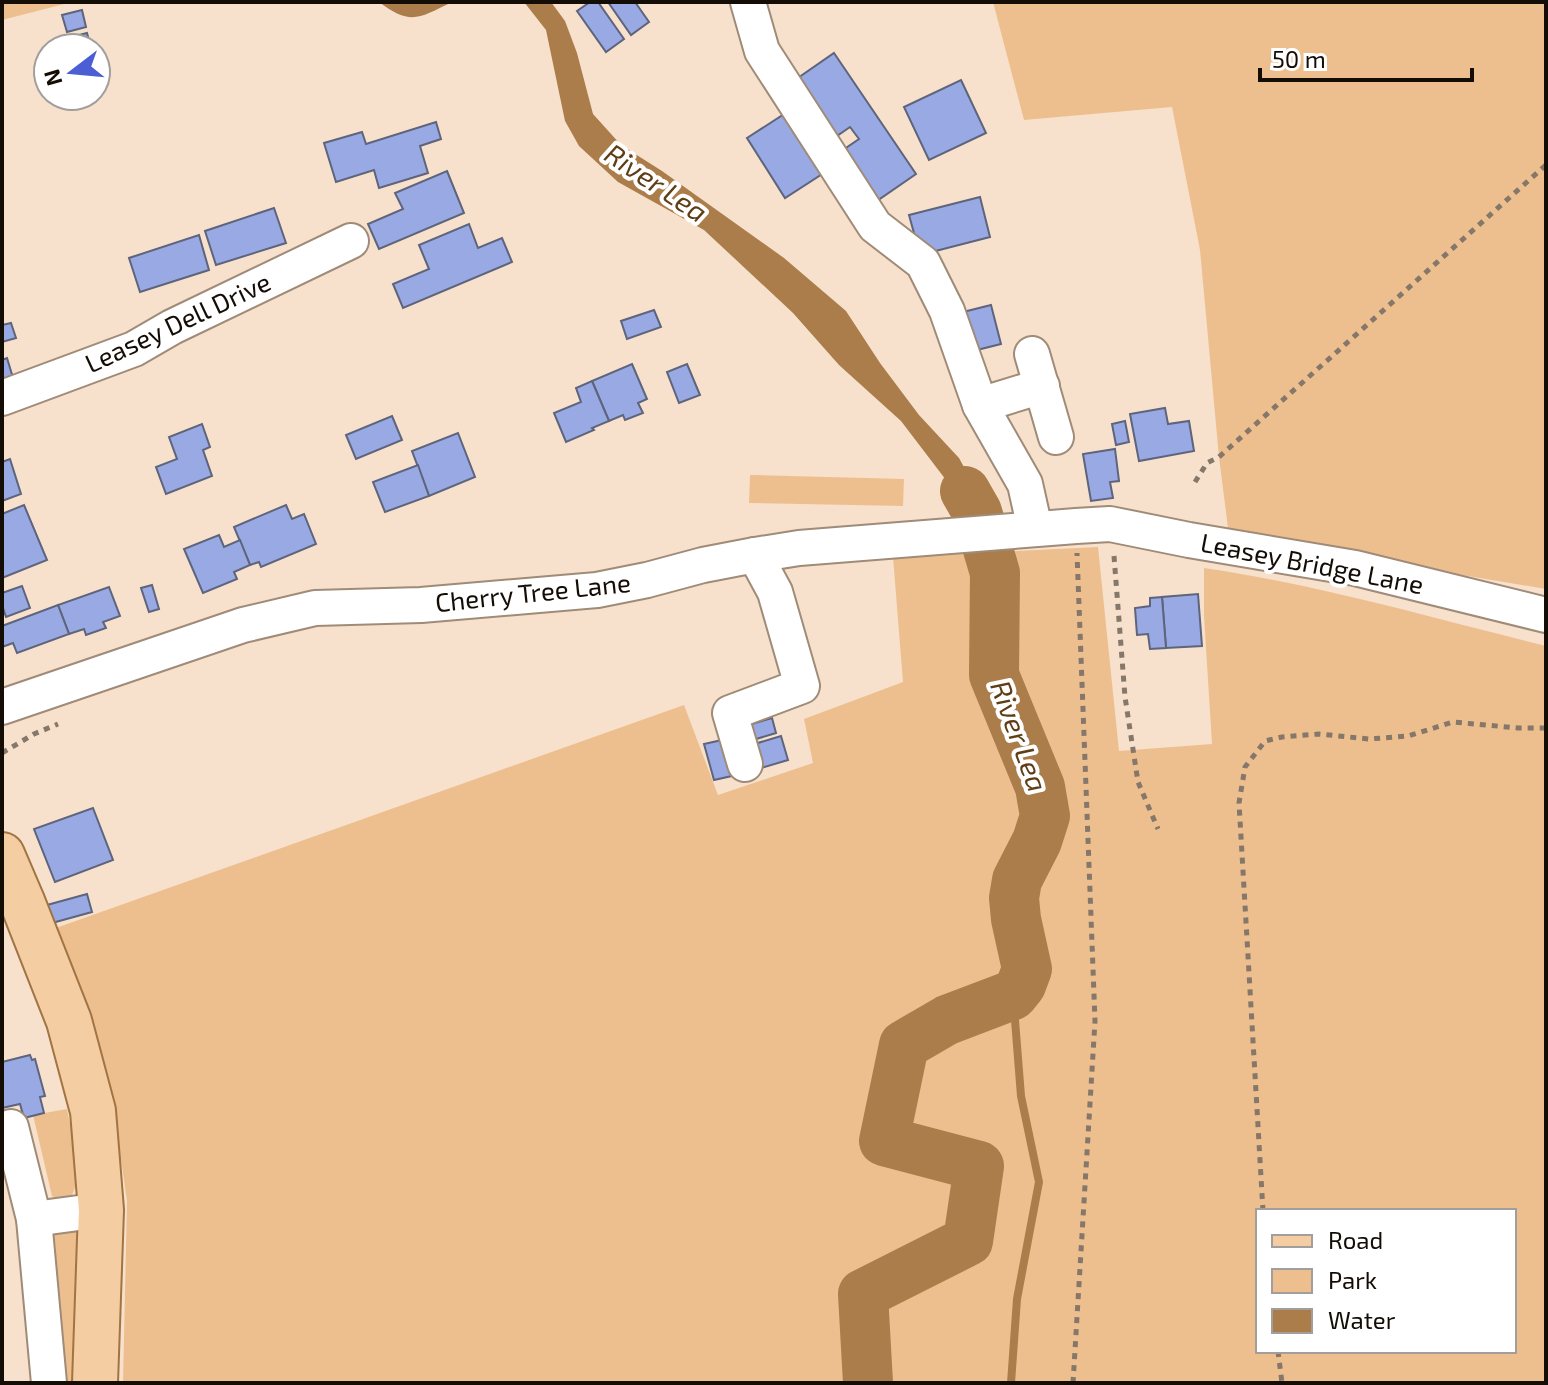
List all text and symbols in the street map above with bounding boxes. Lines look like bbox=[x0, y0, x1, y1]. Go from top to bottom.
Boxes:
north arrow bbox=[32, 32, 112, 112]
scale bar bbox=[1260, 32, 1472, 82]
text: 50 m bbox=[1272, 44, 1326, 73]
text: N bbox=[37, 67, 66, 89]
water label: River Lea bbox=[599, 136, 714, 229]
street label: Leasey Dell Drive bbox=[80, 265, 275, 378]
street label: Leasey Bridge Lane bbox=[1198, 526, 1426, 599]
street label: Cherry Tree Lane bbox=[434, 566, 632, 617]
water label: River Lea bbox=[984, 675, 1056, 796]
legend bbox=[1256, 1209, 1516, 1353]
text: Road bbox=[1328, 1225, 1383, 1254]
text: Park bbox=[1328, 1265, 1377, 1294]
text: Water bbox=[1328, 1305, 1396, 1334]

